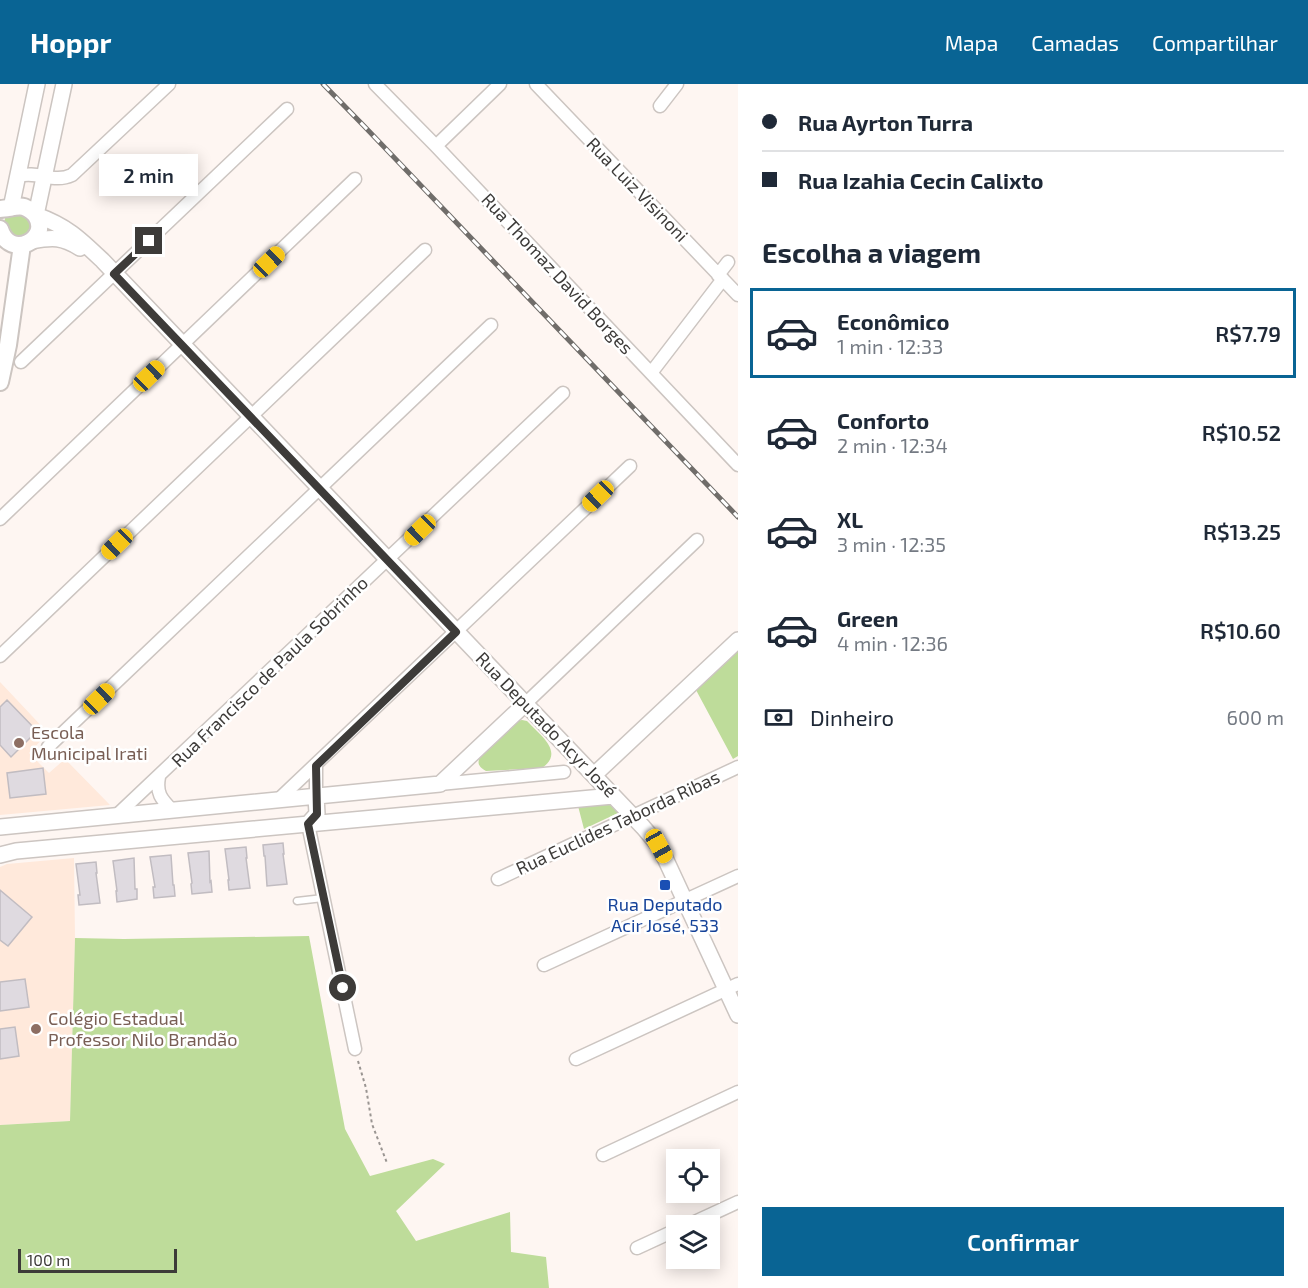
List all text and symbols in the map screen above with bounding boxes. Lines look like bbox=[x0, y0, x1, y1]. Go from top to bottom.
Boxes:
text: Hoppr bbox=[30, 25, 111, 59]
text: Mapa bbox=[945, 30, 998, 55]
text: Camadas bbox=[1031, 30, 1119, 55]
text: Compartilhar bbox=[1152, 30, 1278, 55]
text: Rua Ayrton Turra bbox=[798, 109, 973, 135]
street label: Rua Luiz Visinoni bbox=[582, 133, 693, 246]
callout: 2 min bbox=[100, 154, 198, 196]
text: 2 min bbox=[123, 163, 174, 187]
text: Rua Izahia Cecin Calixto bbox=[798, 167, 1044, 193]
street label: Rua Thomaz David Borges bbox=[477, 188, 638, 358]
route end bbox=[135, 227, 162, 254]
text: Escolha a viagem bbox=[762, 236, 981, 268]
car bbox=[250, 243, 288, 281]
icon: car bbox=[765, 306, 819, 360]
text: Econômico bbox=[837, 308, 949, 334]
text: R$7.79 bbox=[1215, 320, 1281, 346]
text: 1 min · 12:33 bbox=[837, 334, 943, 358]
car bbox=[130, 357, 168, 395]
icon: car bbox=[765, 405, 819, 459]
text: Conforto bbox=[837, 407, 929, 433]
text: R$10.52 bbox=[1202, 419, 1281, 445]
text: 2 min · 12:34 bbox=[837, 433, 948, 457]
car bbox=[579, 477, 617, 515]
icon: car bbox=[765, 504, 819, 558]
text: XL bbox=[837, 506, 863, 532]
car bbox=[401, 511, 439, 549]
text: R$13.25 bbox=[1203, 518, 1281, 544]
car bbox=[98, 525, 136, 563]
text: 3 min · 12:35 bbox=[837, 532, 946, 556]
street label: Rua Francisco de Paula Sobrinho bbox=[166, 571, 372, 771]
icon: car bbox=[765, 603, 819, 657]
text: Green bbox=[837, 605, 899, 631]
text: R$10.60 bbox=[1200, 617, 1281, 643]
text: 4 min · 12:36 bbox=[837, 631, 948, 655]
street label: Rua Deputado Acyr José bbox=[472, 647, 622, 802]
car bbox=[80, 680, 118, 718]
icon: cash bbox=[762, 701, 795, 734]
text: Dinheiro bbox=[810, 704, 894, 730]
text: 600 m bbox=[1226, 705, 1284, 729]
place label: Escola Municipal Irati bbox=[31, 721, 148, 764]
marker: Escola Municipal Irati bbox=[12, 736, 26, 750]
street label: Rua Euclides Taborda Ribas bbox=[512, 765, 723, 879]
car bbox=[642, 826, 676, 866]
marker: Rua Deputado Acir José, 533 bbox=[658, 878, 672, 892]
place label: Rua Deputado Acir José, 533 bbox=[608, 893, 722, 936]
route start bbox=[329, 974, 356, 1001]
place label: Colégio Estadual Professor Nilo Brandão bbox=[48, 1007, 237, 1050]
marker: Colégio Estadual Professor Nilo Brandão bbox=[29, 1022, 43, 1036]
map controls bbox=[666, 1149, 720, 1269]
button: locate bbox=[666, 1149, 720, 1203]
button: Confirmar bbox=[762, 1207, 1284, 1276]
button: layers bbox=[666, 1215, 720, 1269]
scale bar bbox=[18, 1246, 177, 1274]
text: 100 m bbox=[27, 1250, 70, 1269]

